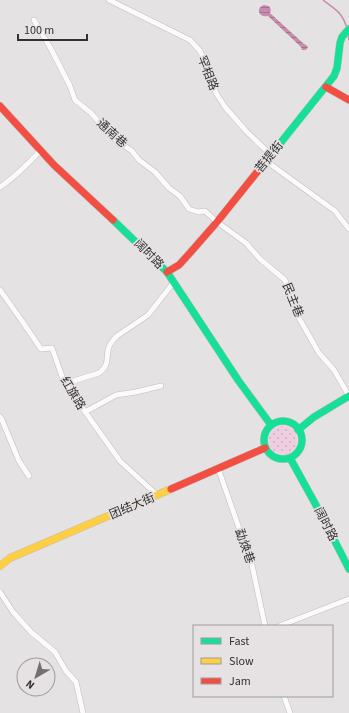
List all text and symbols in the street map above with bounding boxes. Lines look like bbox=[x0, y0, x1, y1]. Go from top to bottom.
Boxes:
scale bar bbox=[18, 16, 87, 42]
text: 100 m bbox=[24, 22, 54, 39]
street label: 罕相路 bbox=[193, 53, 222, 93]
street label: 通南巷 bbox=[93, 115, 131, 152]
street label: 菩提街 bbox=[251, 138, 287, 177]
street label: 阔时路 bbox=[130, 236, 167, 273]
street label: 民主巷 bbox=[278, 280, 307, 320]
street label: 红旗路 bbox=[56, 373, 89, 413]
street label: 团结大街 bbox=[107, 489, 158, 524]
street label: 阔时路 bbox=[310, 504, 341, 544]
street label: 勐焕巷 bbox=[231, 526, 258, 566]
legend bbox=[193, 625, 333, 697]
text: Fast bbox=[229, 633, 249, 650]
text: Slow bbox=[229, 653, 254, 670]
north arrow bbox=[16, 657, 56, 697]
text: Jam bbox=[229, 673, 251, 690]
text: N bbox=[23, 676, 38, 693]

